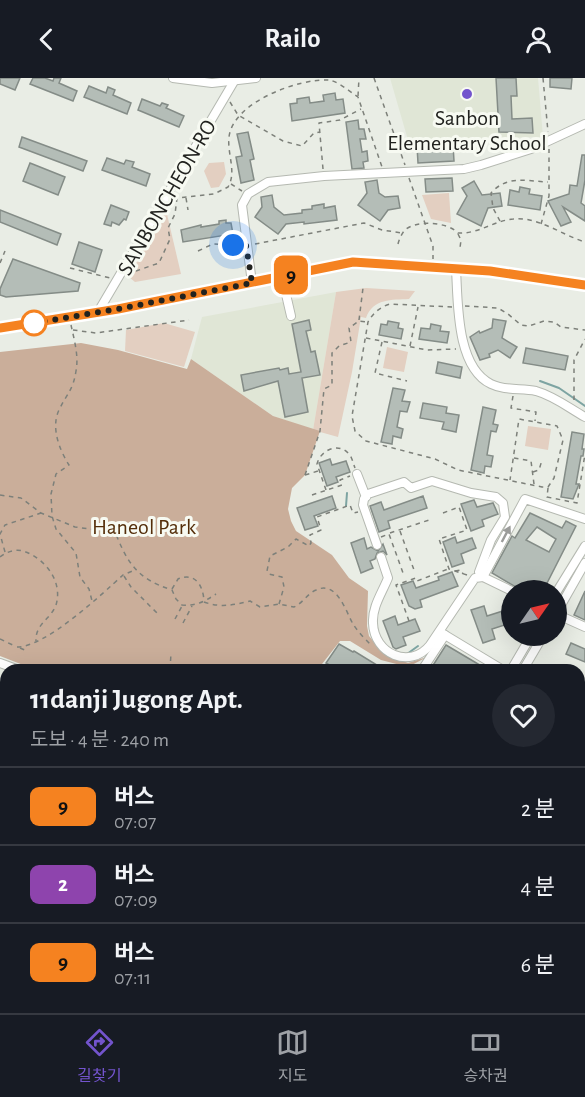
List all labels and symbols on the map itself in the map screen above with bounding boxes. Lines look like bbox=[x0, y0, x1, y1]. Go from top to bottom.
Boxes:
marker: Sanbon Elementary School bbox=[460, 87, 474, 101]
place label: Sanbon Elementary School bbox=[387, 107, 547, 154]
street label: SANBONCHEON-RO bbox=[113, 116, 220, 279]
your location bbox=[218, 230, 248, 260]
line badge: 9 bbox=[272, 256, 310, 294]
unlabelled marker bbox=[21, 310, 47, 336]
park label: Haneol Park bbox=[92, 516, 196, 538]
one-way arrow bbox=[501, 525, 511, 542]
north arrow bbox=[501, 580, 567, 646]

